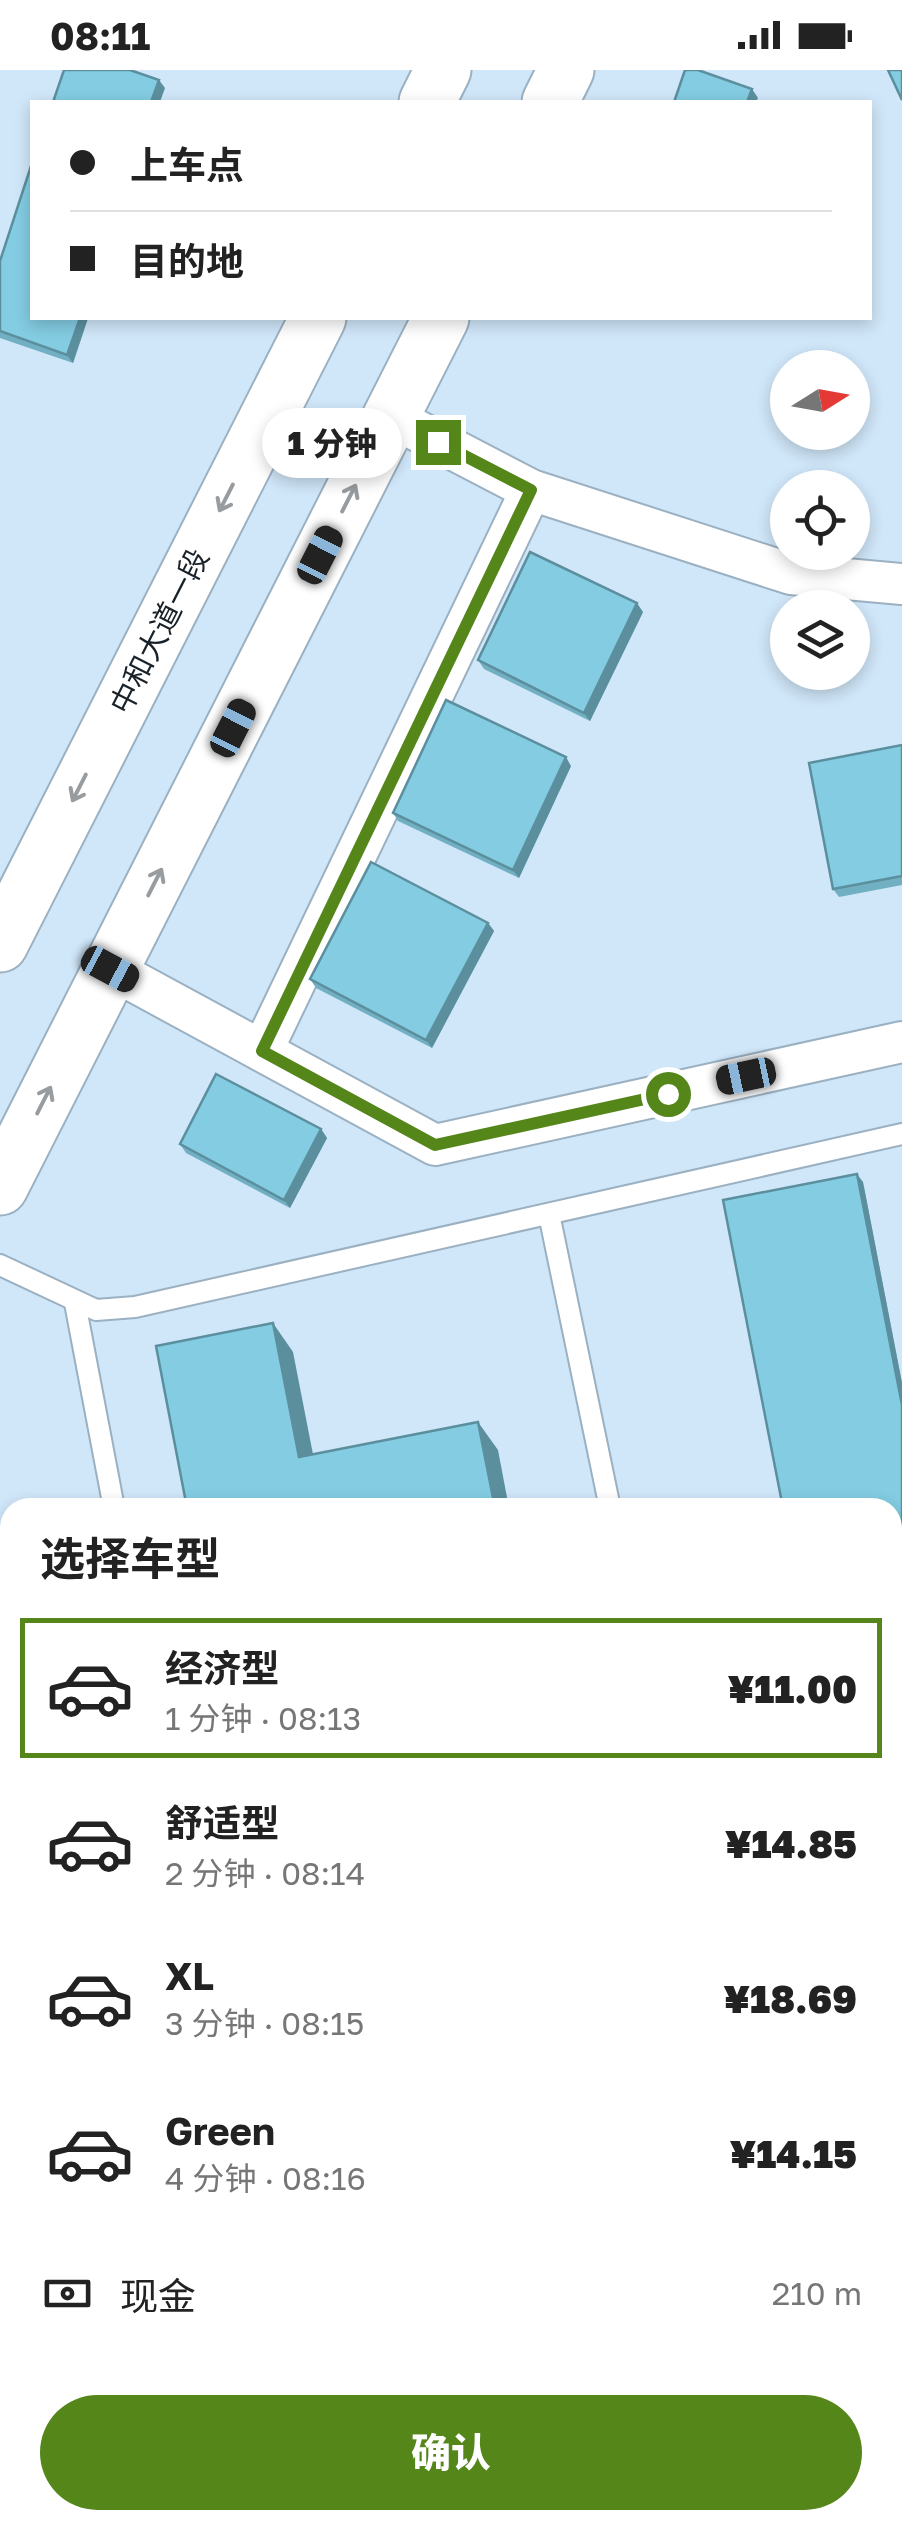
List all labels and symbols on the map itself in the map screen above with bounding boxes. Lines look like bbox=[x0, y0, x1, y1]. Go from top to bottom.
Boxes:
north arrow bbox=[770, 350, 870, 450]
callout: 1 分钟 bbox=[263, 407, 403, 477]
route end bbox=[416, 420, 461, 465]
one-way arrow bbox=[216, 483, 235, 512]
one-way arrow bbox=[340, 484, 359, 514]
car bbox=[293, 521, 347, 589]
street label: 中和大道一段 bbox=[102, 543, 216, 719]
car bbox=[206, 694, 260, 762]
one-way arrow bbox=[69, 773, 88, 802]
one-way arrow bbox=[146, 868, 165, 897]
car bbox=[76, 942, 144, 996]
car bbox=[714, 1055, 778, 1097]
route start bbox=[646, 1072, 691, 1117]
one-way arrow bbox=[35, 1086, 54, 1116]

